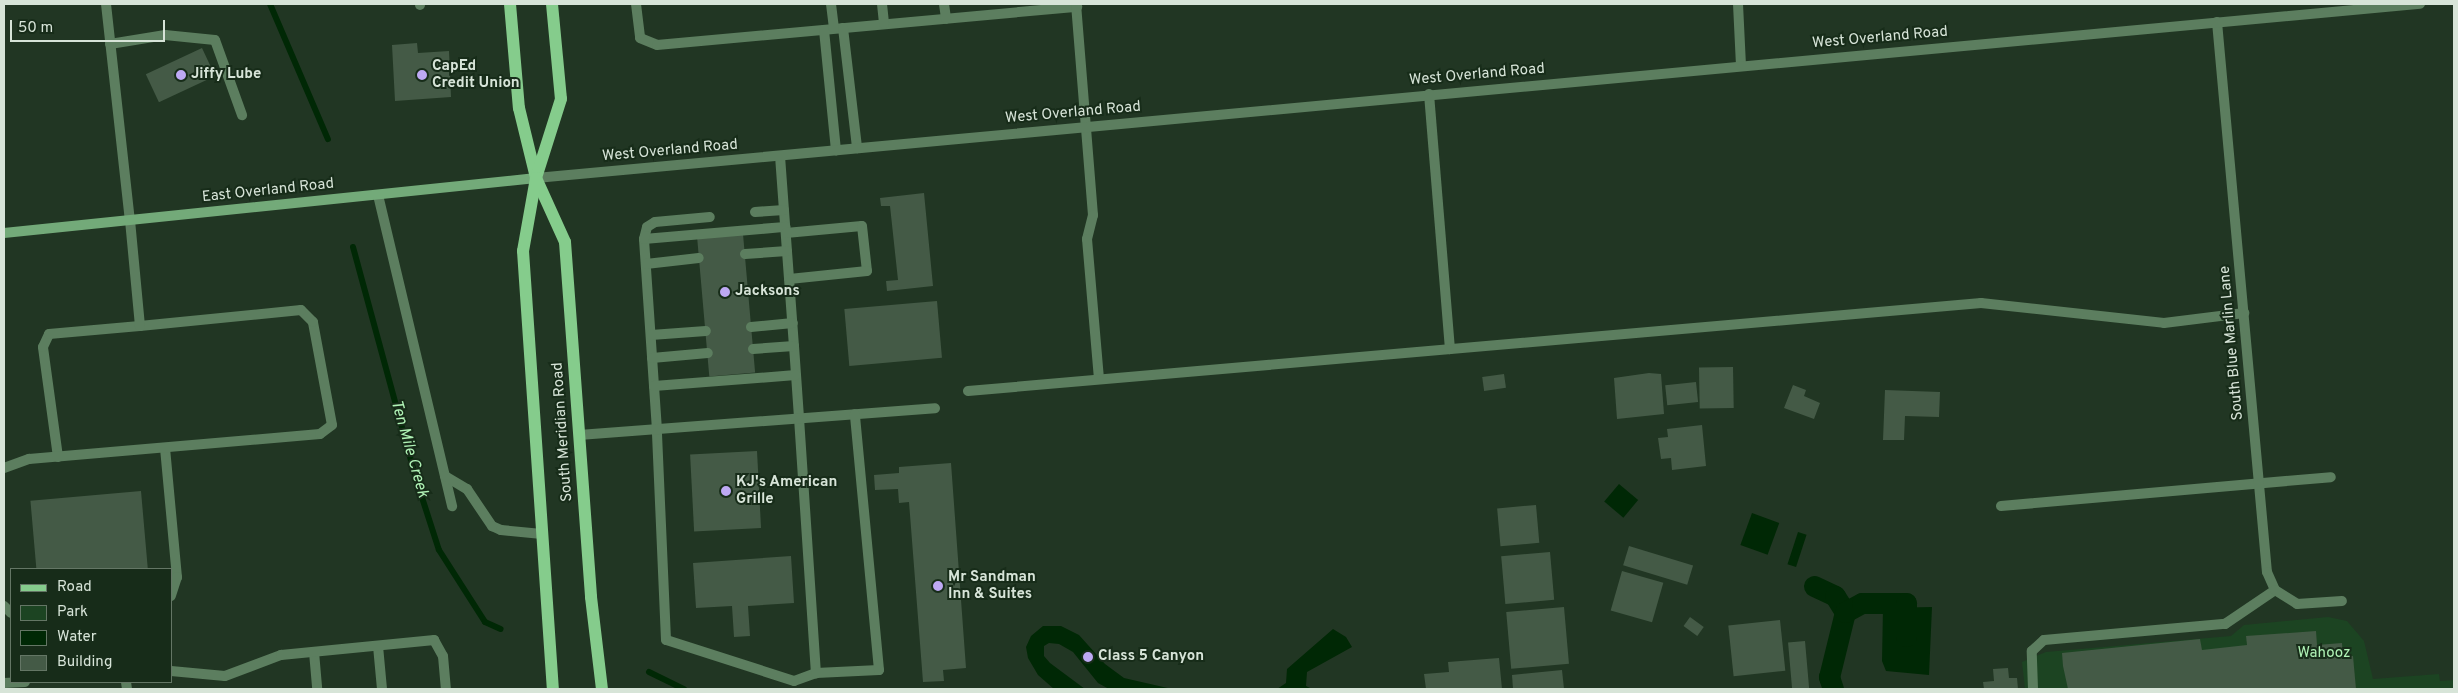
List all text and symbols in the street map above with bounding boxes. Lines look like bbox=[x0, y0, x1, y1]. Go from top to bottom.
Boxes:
scale bar bbox=[12, 10, 168, 42]
text: 50 m bbox=[18, 19, 53, 38]
street label: West Overland Road bbox=[1811, 23, 1949, 53]
place label: CapEd Credit Union bbox=[432, 57, 520, 92]
street label: West Overland Road bbox=[1408, 60, 1546, 90]
place label: Jiffy Lube bbox=[191, 66, 261, 84]
marker: Jiffy Lube bbox=[175, 69, 187, 81]
marker: CapEd Credit Union bbox=[416, 69, 428, 81]
street label: West Overland Road bbox=[1004, 98, 1142, 128]
street label: West Overland Road bbox=[601, 136, 739, 166]
street label: East Overland Road bbox=[201, 175, 335, 207]
street label: South Blue Marlin Lane bbox=[2216, 265, 2248, 421]
place label: Jacksons bbox=[735, 283, 800, 301]
marker: Jacksons bbox=[719, 286, 731, 298]
street label: South Meridian Road bbox=[549, 362, 577, 502]
water label: Ten Mile Creek bbox=[386, 398, 432, 500]
place label: KJ's American Grille bbox=[736, 473, 838, 508]
marker: KJ's American Grille bbox=[720, 485, 732, 497]
legend bbox=[10, 568, 172, 683]
place label: Mr Sandman Inn & Suites bbox=[948, 568, 1036, 603]
text: Road bbox=[57, 578, 92, 597]
marker: Mr Sandman Inn & Suites bbox=[932, 580, 944, 592]
text: Park bbox=[57, 603, 88, 622]
text: Water bbox=[57, 628, 96, 647]
park label: Wahooz bbox=[2297, 645, 2351, 663]
place label: Class 5 Canyon bbox=[1098, 648, 1204, 666]
marker: Class 5 Canyon bbox=[1082, 651, 1094, 663]
text: Building bbox=[57, 653, 112, 672]

